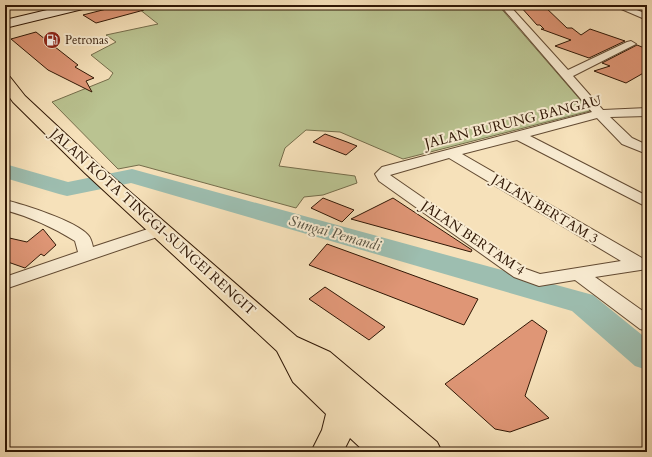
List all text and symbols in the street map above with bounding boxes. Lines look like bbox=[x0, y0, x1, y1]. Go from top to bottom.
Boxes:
fuel station icon: Petronas bbox=[42, 30, 62, 50]
place label: Petronas bbox=[65, 32, 108, 48]
street label: JALAN BURUNG BANGAU bbox=[421, 91, 604, 154]
street label: JALAN KOTA TINGGI-SUNGEI RENGIT bbox=[45, 123, 260, 320]
street label: JALAN BERTAM 3 bbox=[487, 169, 602, 248]
street label: JALAN BERTAM 4 bbox=[416, 195, 528, 280]
water label: Sungai Pemandi bbox=[287, 210, 384, 256]

